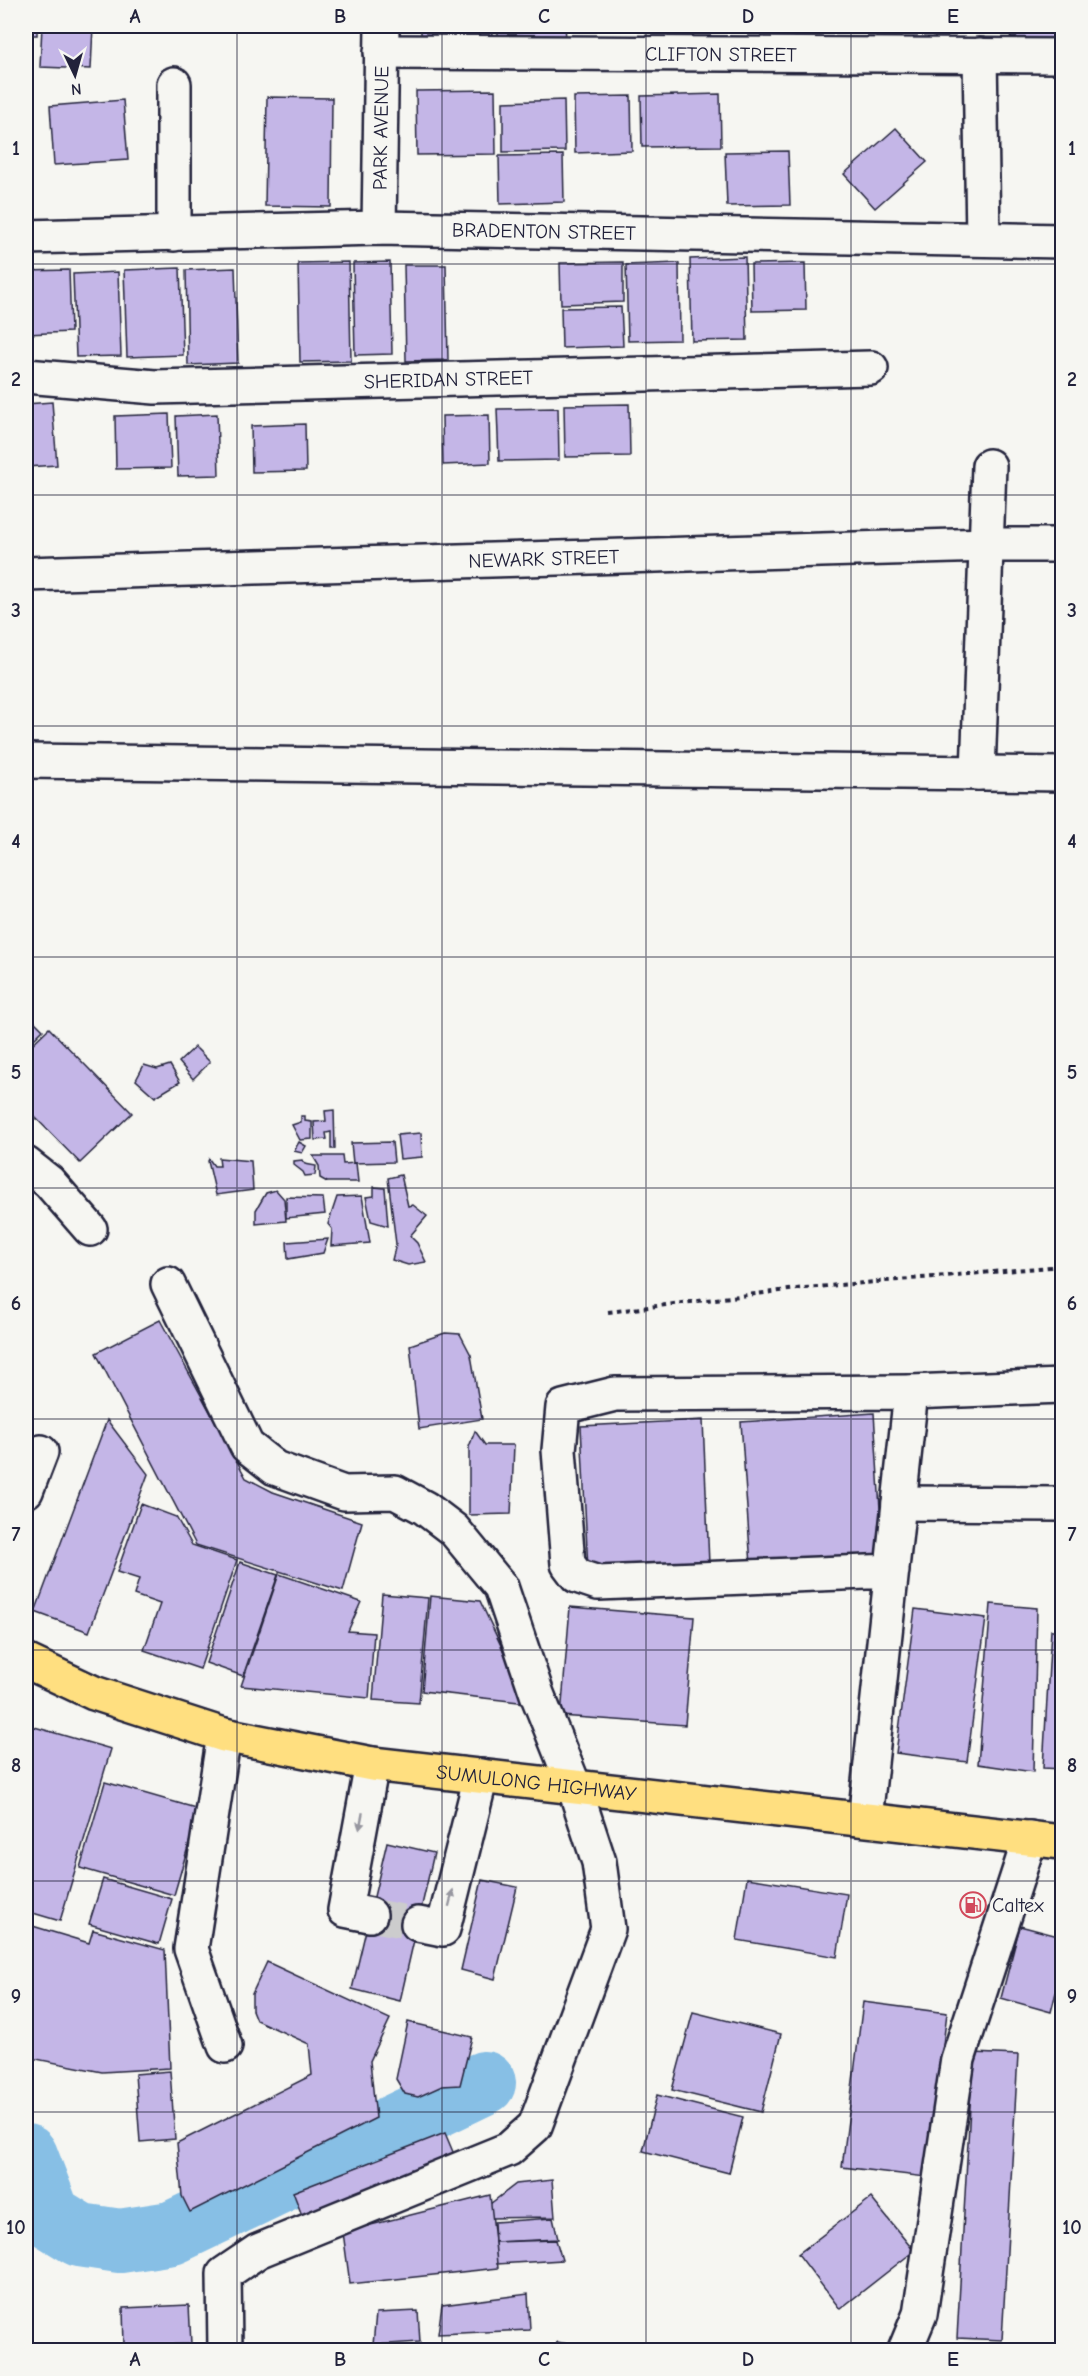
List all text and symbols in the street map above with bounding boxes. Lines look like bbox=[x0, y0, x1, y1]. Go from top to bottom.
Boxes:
text: A bbox=[129, 5, 141, 28]
text: B bbox=[334, 5, 346, 28]
text: C bbox=[538, 5, 550, 28]
text: D bbox=[742, 5, 754, 28]
text: E bbox=[947, 5, 959, 28]
street label: CLIFTON STREET bbox=[645, 43, 797, 66]
north arrow bbox=[45, 45, 105, 105]
street label: PARK AVENUE bbox=[369, 66, 393, 190]
text: N bbox=[70, 80, 82, 98]
text: 1 bbox=[12, 137, 20, 160]
text: 1 bbox=[1068, 137, 1076, 160]
street label: BRADENTON STREET bbox=[452, 218, 637, 245]
street label: SHERIDAN STREET bbox=[363, 366, 534, 393]
text: 2 bbox=[11, 368, 21, 391]
text: 2 bbox=[1067, 368, 1077, 391]
street label: NEWARK STREET bbox=[468, 545, 620, 573]
text: 3 bbox=[11, 599, 21, 622]
text: 3 bbox=[1067, 599, 1077, 622]
text: 4 bbox=[11, 830, 21, 853]
text: 4 bbox=[1067, 830, 1077, 853]
text: 5 bbox=[11, 1061, 21, 1084]
text: 5 bbox=[1067, 1061, 1077, 1084]
text: 6 bbox=[11, 1292, 21, 1315]
text: 6 bbox=[1067, 1292, 1077, 1315]
text: 7 bbox=[12, 1523, 21, 1546]
text: 7 bbox=[1068, 1523, 1077, 1546]
text: 8 bbox=[11, 1754, 21, 1777]
text: 8 bbox=[1067, 1754, 1077, 1777]
street label: SUMULONG HIGHWAY bbox=[435, 1760, 638, 1806]
one-way arrow bbox=[356, 1812, 365, 1831]
one-way arrow bbox=[447, 1888, 457, 1907]
fuel station icon: Caltex bbox=[958, 1890, 988, 1920]
place label: Caltex bbox=[992, 1894, 1044, 1917]
text: 9 bbox=[11, 1985, 21, 2008]
text: 9 bbox=[1067, 1985, 1077, 2008]
text: 10 bbox=[6, 2216, 26, 2239]
text: 10 bbox=[1062, 2216, 1082, 2239]
text: A bbox=[129, 2348, 141, 2371]
text: B bbox=[334, 2348, 346, 2371]
text: C bbox=[538, 2348, 550, 2371]
text: D bbox=[742, 2348, 754, 2371]
text: E bbox=[947, 2348, 959, 2371]

